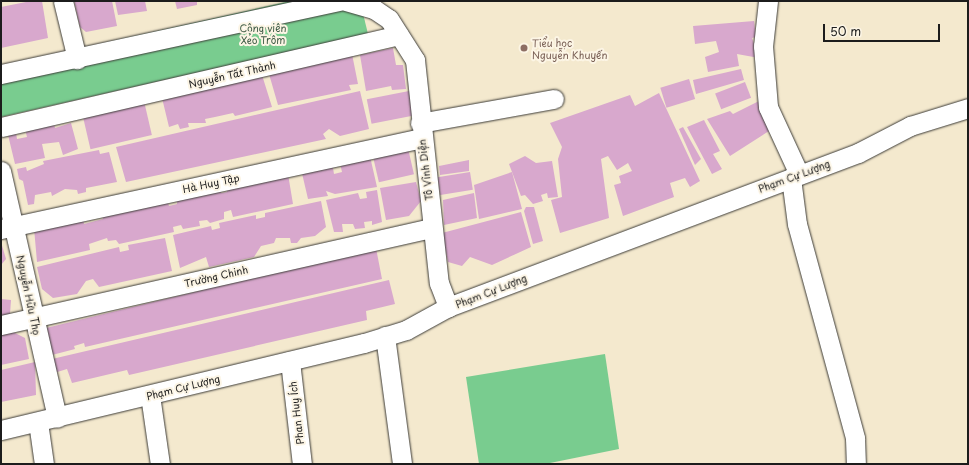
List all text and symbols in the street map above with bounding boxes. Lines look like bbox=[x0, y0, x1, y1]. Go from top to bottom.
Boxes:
scale bar bbox=[825, 16, 942, 42]
park label: Công viên Xẻo Trôm bbox=[239, 21, 287, 44]
text: 50 m bbox=[830, 22, 861, 40]
place label: Tiểu học Nguyễn Khuyến bbox=[532, 36, 608, 60]
marker: Tiểu học Nguyễn Khuyến bbox=[519, 43, 529, 53]
street label: Nguyễn Tất Thành bbox=[187, 58, 277, 90]
street label: Tô Vĩnh Diện bbox=[415, 139, 435, 201]
street label: Phạm Cự Lượng bbox=[756, 157, 832, 195]
street label: Hà Huy Tập bbox=[182, 171, 240, 195]
street label: Nguyễn Hữu Thọ bbox=[15, 254, 43, 336]
street label: Trường Chinh bbox=[183, 263, 249, 289]
street label: Phạm Cự Lượng bbox=[453, 272, 529, 310]
street label: Phạm Cự Lượng bbox=[144, 372, 222, 402]
street label: Phan Huy Ích bbox=[286, 381, 306, 445]

